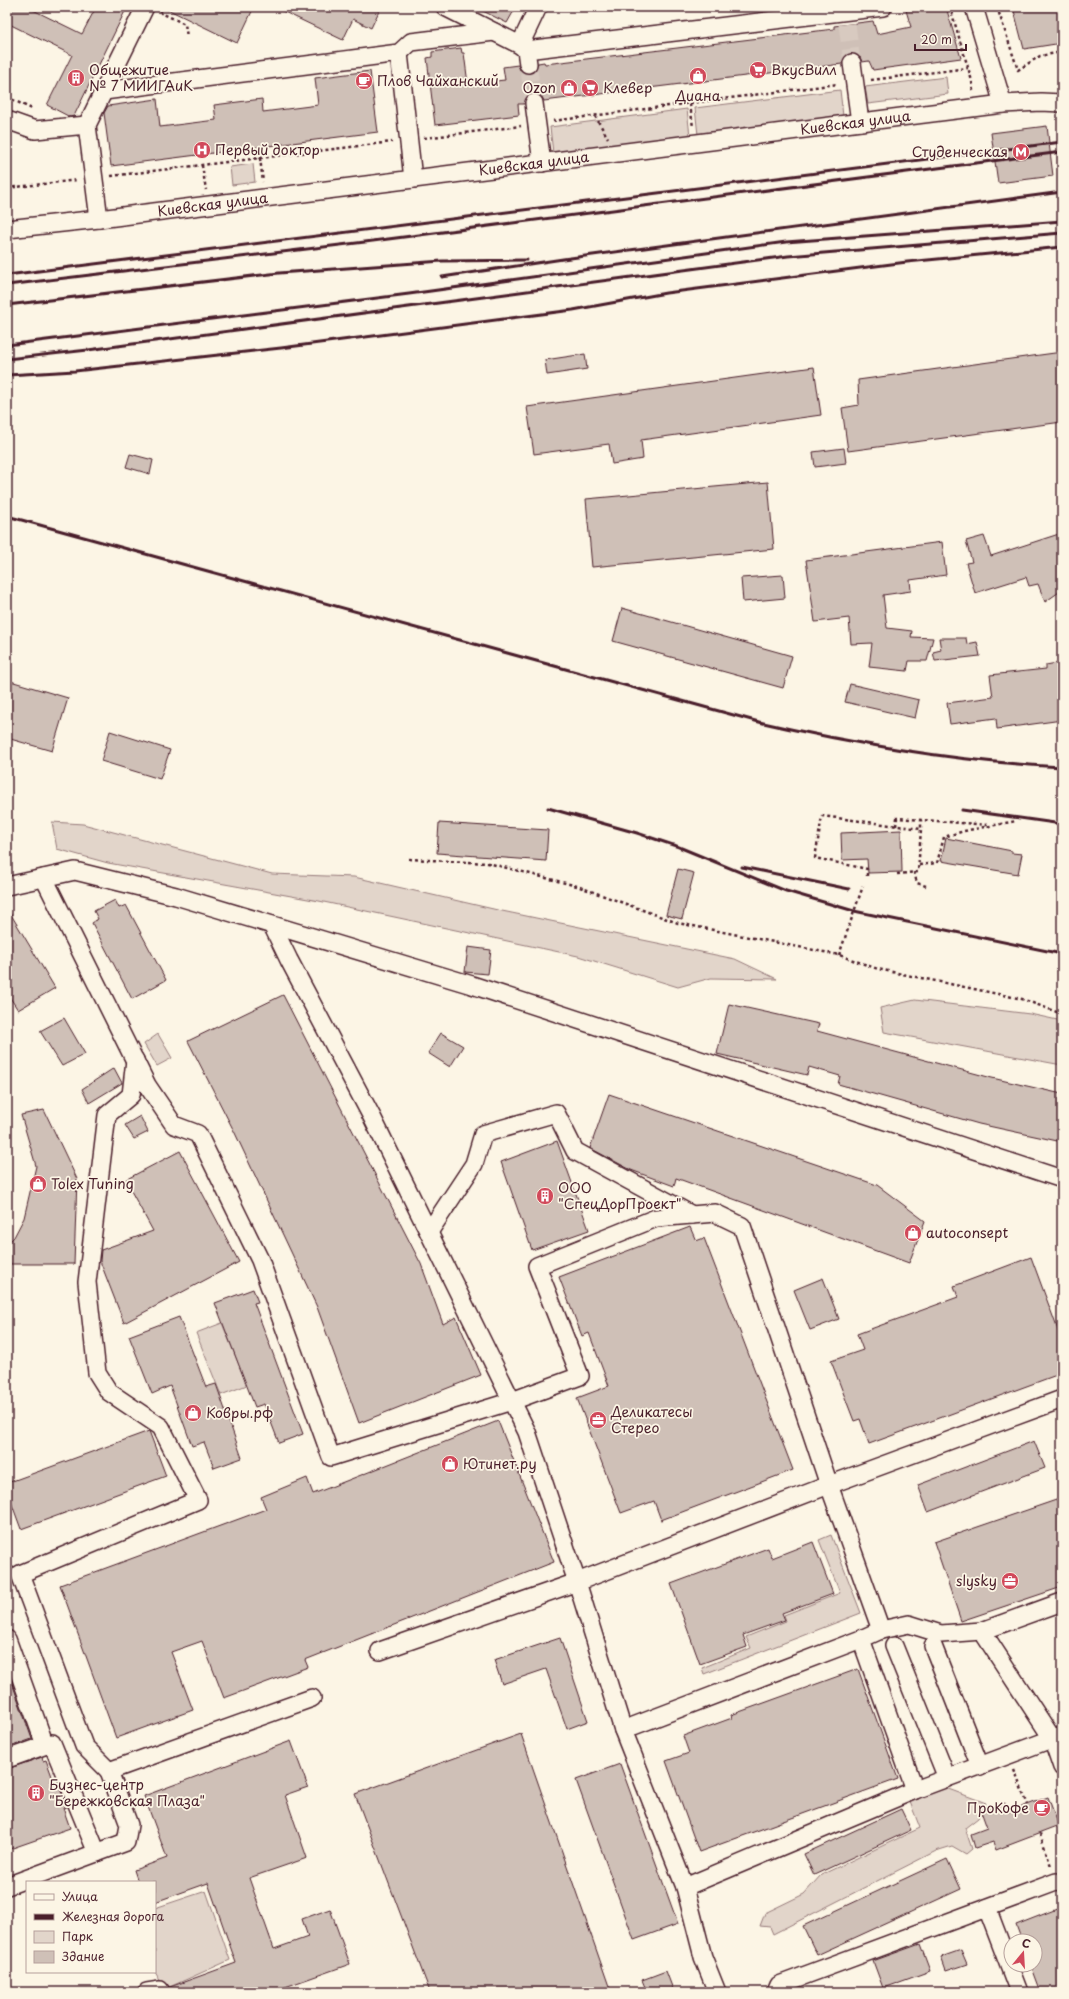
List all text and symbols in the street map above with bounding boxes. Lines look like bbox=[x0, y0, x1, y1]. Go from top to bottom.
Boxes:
scale bar bbox=[915, 26, 966, 52]
text: 20 m bbox=[921, 30, 952, 48]
place label: Общежитие № 7 МИИГАиК bbox=[89, 59, 193, 96]
place label: ВкусВилл bbox=[771, 59, 837, 80]
supermarket icon: ВкусВилл bbox=[748, 60, 768, 80]
shop icon: Диана bbox=[688, 66, 708, 86]
building icon: Общежитие № 7 МИИГАиК bbox=[66, 68, 86, 88]
place label: Плов Чайханский bbox=[377, 70, 499, 91]
cafe icon: Плов Чайханский bbox=[354, 71, 374, 91]
place label: Ozon bbox=[523, 77, 556, 98]
place label: Клевер bbox=[603, 77, 652, 98]
shop icon: Ozon bbox=[559, 78, 579, 98]
supermarket icon: Клевер bbox=[580, 78, 600, 98]
place label: Диана bbox=[675, 85, 721, 106]
street label: Киевская улица bbox=[799, 105, 912, 140]
place label: Первый доктор bbox=[215, 139, 320, 160]
hospital icon: Первый доктор bbox=[192, 140, 212, 160]
place label: Студенческая bbox=[912, 141, 1008, 162]
metro station icon: Студенческая bbox=[1011, 142, 1031, 162]
street label: Киевская улица bbox=[478, 146, 590, 181]
street label: Киевская улица bbox=[156, 187, 269, 221]
place label: Tolex Tuning bbox=[51, 1173, 134, 1194]
shop icon: Tolex Tuning bbox=[28, 1174, 48, 1194]
place label: ООО "СпецДорПроект" bbox=[558, 1177, 681, 1214]
building icon: ООО "СпецДорПроект" bbox=[535, 1186, 555, 1206]
place label: autoconsept bbox=[926, 1222, 1008, 1243]
shop icon: autoconsept bbox=[903, 1223, 923, 1243]
place label: Деликатесы Стерео bbox=[610, 1401, 693, 1438]
place label: Ковры.рф bbox=[206, 1402, 273, 1423]
shop icon: Ковры.рф bbox=[183, 1403, 203, 1423]
office icon: Деликатесы Стерео bbox=[588, 1410, 608, 1430]
place label: Ютинет.ру bbox=[463, 1453, 537, 1474]
shop icon: Ютинет.ру bbox=[440, 1454, 460, 1474]
place label: slysky bbox=[956, 1570, 997, 1591]
office icon: slysky bbox=[1000, 1571, 1020, 1591]
place label: Бизнес-центр "Бережковская Плаза" bbox=[49, 1774, 205, 1811]
building icon: Бизнес-центр "Бережковская Плаза" bbox=[26, 1783, 46, 1803]
place label: ПроКофе bbox=[967, 1797, 1029, 1818]
cafe icon: ПроКофе bbox=[1032, 1798, 1052, 1818]
legend bbox=[26, 1881, 156, 1973]
text: Улица bbox=[62, 1887, 98, 1905]
text: Железная дорога bbox=[62, 1907, 165, 1925]
text: Парк bbox=[62, 1927, 94, 1945]
north arrow bbox=[1003, 1933, 1043, 1973]
text: С bbox=[1020, 1934, 1033, 1952]
text: Здание bbox=[62, 1947, 104, 1965]

